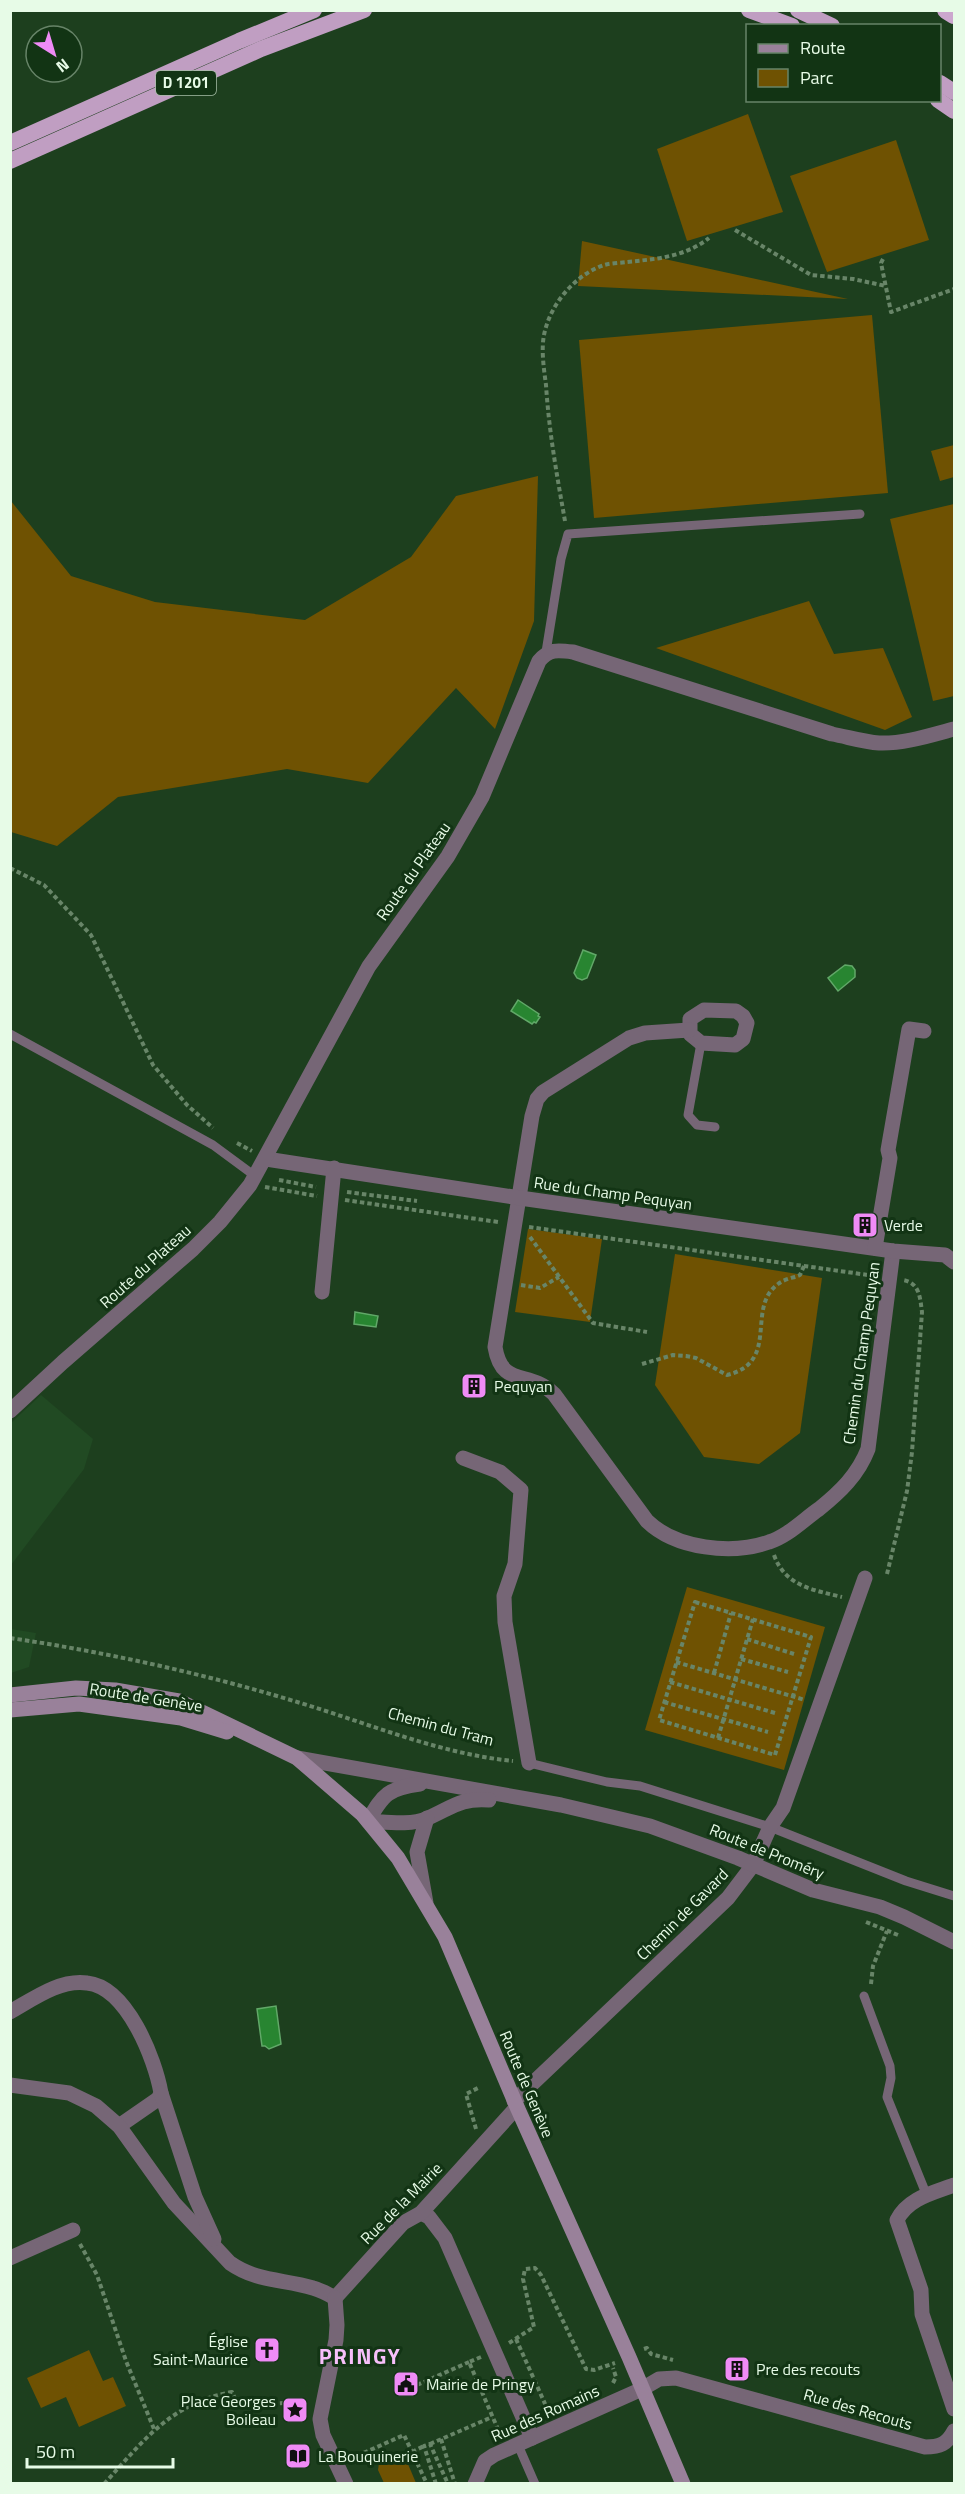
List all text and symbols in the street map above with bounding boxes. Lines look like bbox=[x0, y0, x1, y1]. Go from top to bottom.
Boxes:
north arrow bbox=[24, 24, 84, 84]
legend bbox=[746, 24, 941, 102]
text: Route bbox=[800, 34, 845, 61]
text: N bbox=[51, 53, 75, 79]
text: Parc bbox=[800, 64, 834, 91]
road number: D 1201 bbox=[156, 71, 216, 95]
street label: Route du Plateau bbox=[370, 817, 456, 925]
street label: Rue du Champ Pequyan bbox=[532, 1170, 694, 1216]
building icon: Verde bbox=[850, 1210, 880, 1240]
place label: Verde bbox=[884, 1213, 923, 1237]
street label: Route du Plateau bbox=[94, 1218, 196, 1314]
street label: Chemin du Champ Pequyan bbox=[836, 1260, 886, 1446]
building icon: Pequyan bbox=[459, 1371, 489, 1401]
place label: Pequyan bbox=[494, 1374, 553, 1398]
street label: Route de Genève bbox=[88, 1676, 204, 1718]
street label: Chemin du Tram bbox=[385, 1700, 497, 1752]
street label: Route de Proméry bbox=[706, 1817, 828, 1885]
street label: Chemin de Gavard bbox=[631, 1863, 733, 1965]
street label: Route de Genève bbox=[494, 2027, 560, 2141]
street label: Rue de la Mairie bbox=[355, 2157, 447, 2249]
place label: Église Saint-Maurice bbox=[153, 2329, 248, 2371]
church icon: Église Saint-Maurice bbox=[252, 2335, 282, 2365]
district label: PRINGY bbox=[319, 2339, 401, 2373]
building icon: Pre des recouts bbox=[722, 2354, 752, 2384]
place label: Pre des recouts bbox=[756, 2357, 860, 2381]
public building icon: Mairie de Pringy bbox=[391, 2369, 421, 2399]
place label: Mairie de Pringy bbox=[426, 2372, 535, 2396]
street label: Rue des Romains bbox=[487, 2378, 603, 2448]
street label: Rue des Recouts bbox=[801, 2382, 915, 2436]
place label: Place Georges Boileau bbox=[181, 2389, 276, 2431]
place icon: Place Georges Boileau bbox=[280, 2395, 310, 2425]
scale bar bbox=[27, 2431, 172, 2469]
text: 50 m bbox=[36, 2438, 75, 2465]
library icon: La Bouquinerie bbox=[283, 2441, 313, 2471]
place label: La Bouquinerie bbox=[318, 2444, 418, 2468]

